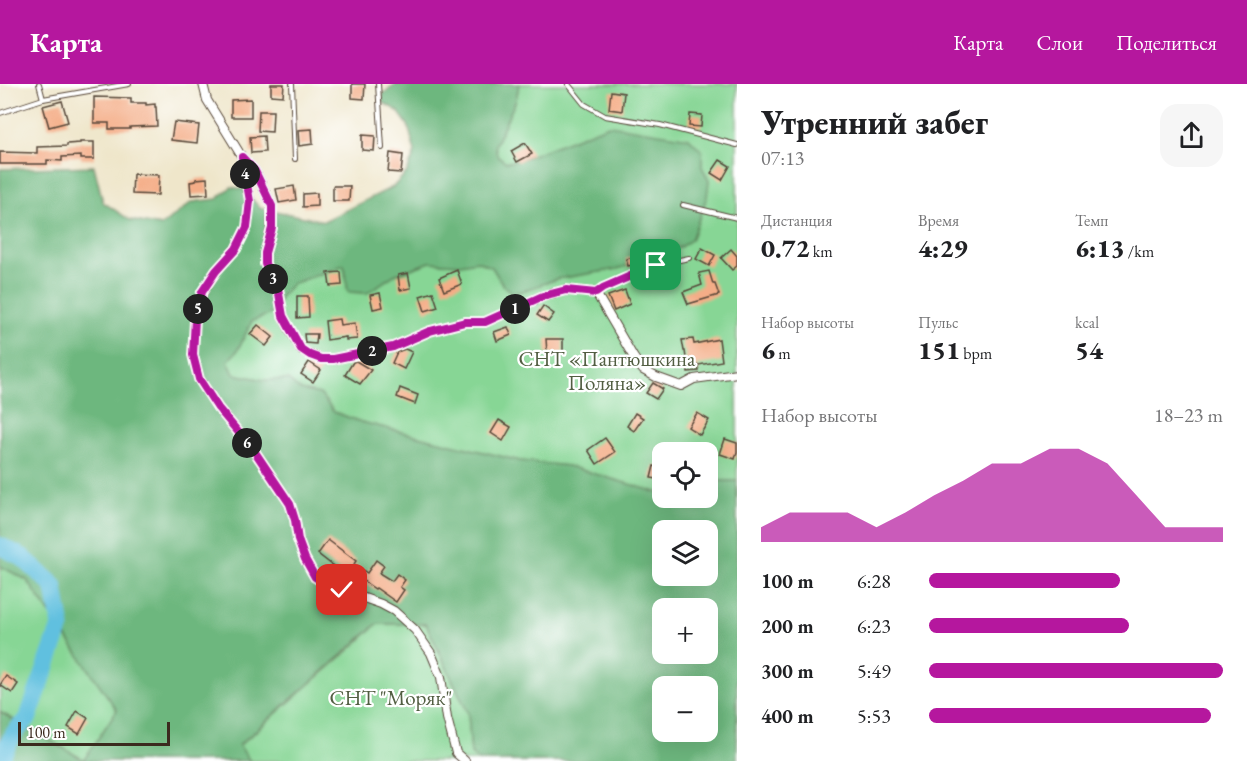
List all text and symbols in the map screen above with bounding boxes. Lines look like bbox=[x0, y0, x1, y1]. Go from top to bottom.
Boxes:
text: Карта bbox=[30, 24, 102, 60]
text: Карта bbox=[953, 29, 1003, 56]
text: Слои bbox=[1036, 29, 1083, 56]
text: Поделиться bbox=[1116, 29, 1217, 56]
text: Утренний забег bbox=[761, 101, 988, 144]
button: share bbox=[1160, 104, 1223, 167]
text: 07:13 bbox=[761, 145, 804, 171]
pin: 4 bbox=[230, 159, 260, 189]
text: 4 bbox=[241, 163, 249, 184]
text: Дистанция bbox=[761, 210, 832, 231]
text: Время bbox=[918, 210, 959, 231]
text: Темп bbox=[1075, 210, 1108, 231]
text: 0.72 bbox=[761, 231, 810, 265]
text: 4:29 bbox=[918, 231, 968, 265]
text: 6:13 bbox=[1075, 231, 1125, 265]
pin bbox=[630, 239, 681, 290]
text: km bbox=[810, 241, 833, 262]
text: /km bbox=[1125, 241, 1154, 262]
icon: arrive bbox=[639, 248, 672, 281]
pin: 3 bbox=[258, 264, 288, 294]
text: 3 bbox=[269, 268, 277, 289]
pin: 5 bbox=[183, 294, 213, 324]
pin: 1 bbox=[500, 294, 530, 324]
text: 5 bbox=[194, 298, 202, 319]
text: 1 bbox=[511, 298, 519, 319]
text: Набор высоты bbox=[761, 312, 854, 333]
text: Пульс bbox=[918, 312, 959, 333]
text: kcal bbox=[1075, 312, 1099, 333]
text: 6 bbox=[761, 333, 775, 367]
text: 151 bbox=[918, 333, 960, 367]
text: 54 bbox=[1075, 333, 1103, 367]
pin: 2 bbox=[357, 336, 387, 366]
text: 2 bbox=[368, 340, 376, 361]
text: m bbox=[775, 343, 791, 364]
text: bpm bbox=[960, 343, 992, 364]
park label: СНТ «Пантюшкина Поляна» bbox=[519, 345, 696, 396]
text: Набор высоты bbox=[761, 402, 877, 428]
text: 18–23 m bbox=[1154, 402, 1223, 428]
pin: 6 bbox=[232, 428, 262, 458]
text: 6 bbox=[243, 432, 251, 453]
map controls bbox=[652, 442, 718, 742]
button: locate bbox=[652, 442, 718, 508]
button: layers bbox=[652, 520, 718, 586]
pin bbox=[316, 564, 367, 615]
text: 100 m bbox=[761, 568, 814, 594]
text: 6:28 bbox=[857, 568, 891, 594]
icon: check bbox=[325, 573, 358, 606]
button: + bbox=[652, 598, 718, 664]
text: 200 m bbox=[761, 613, 814, 639]
text: 6:23 bbox=[857, 613, 891, 639]
text: 300 m bbox=[761, 658, 814, 684]
text: 5:49 bbox=[857, 658, 891, 684]
button: − bbox=[652, 676, 718, 742]
park label: СНТ "Моряк" bbox=[330, 684, 452, 711]
text: 400 m bbox=[761, 703, 814, 729]
text: 5:53 bbox=[857, 703, 891, 729]
scale bar bbox=[18, 719, 170, 746]
text: 100 m bbox=[27, 722, 66, 743]

